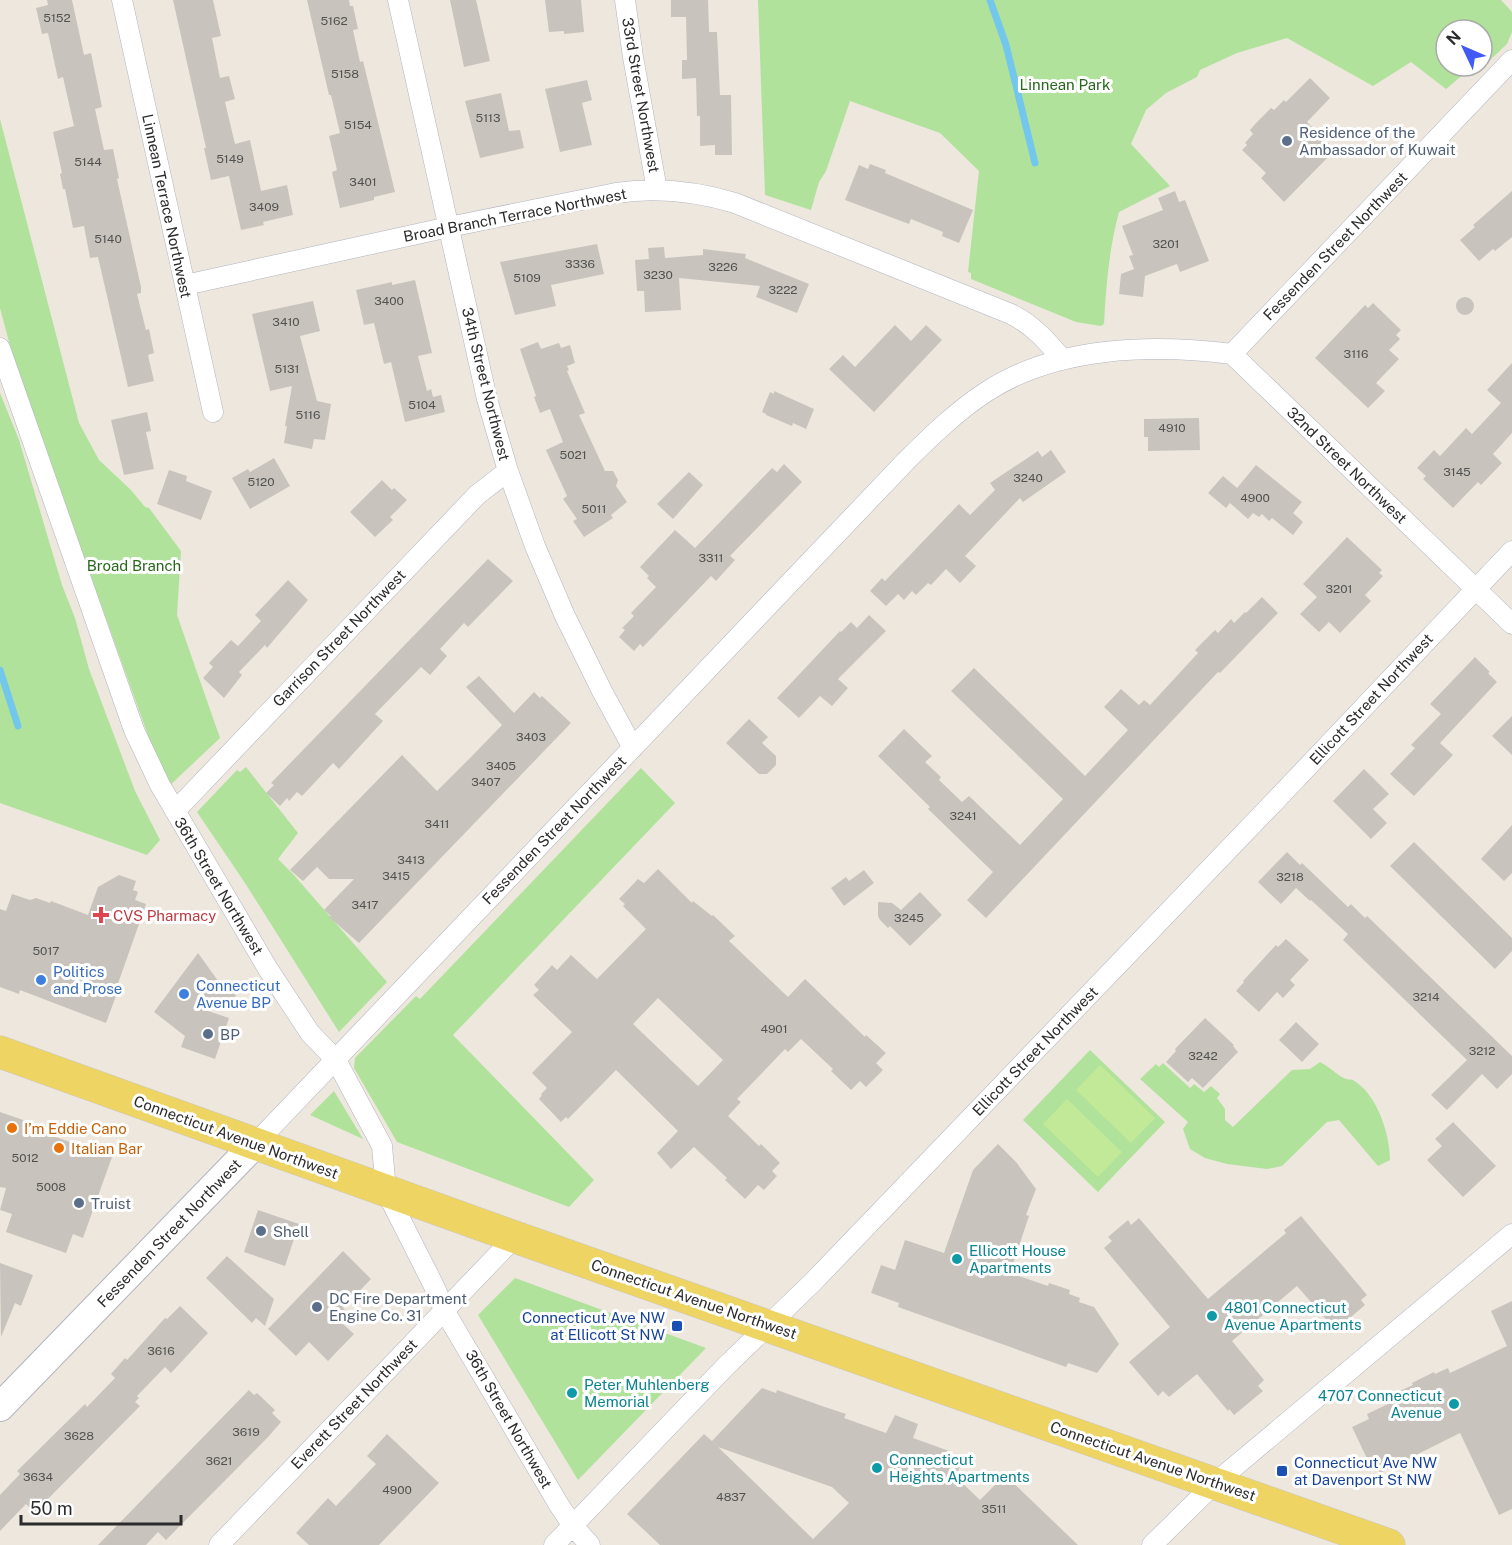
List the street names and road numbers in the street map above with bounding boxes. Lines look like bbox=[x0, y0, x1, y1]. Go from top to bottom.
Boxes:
street label: 33rd Street Northwest bbox=[619, 16, 663, 174]
street label: Linnean Terrace Northwest bbox=[139, 112, 195, 300]
street label: Fessenden Street Northwest bbox=[1260, 168, 1411, 324]
street label: Broad Branch Terrace Northwest bbox=[402, 185, 628, 245]
street label: 34th Street Northwest bbox=[459, 306, 513, 463]
street label: 32nd Street Northwest bbox=[1284, 403, 1411, 527]
street label: Garrison Street Northwest bbox=[269, 566, 409, 710]
street label: Ellicott Street Northwest bbox=[1306, 630, 1436, 768]
street label: Fessenden Street Northwest bbox=[479, 752, 630, 908]
street label: 36th Street Northwest bbox=[171, 814, 267, 958]
street label: Ellicott Street Northwest bbox=[969, 983, 1101, 1119]
street label: Connecticut Avenue Northwest bbox=[132, 1092, 341, 1182]
street label: Fessenden Street Northwest bbox=[94, 1155, 245, 1311]
street label: Connecticut Avenue Northwest bbox=[589, 1256, 799, 1342]
street label: Everett Street Northwest bbox=[288, 1335, 421, 1472]
street label: 36th Street Northwest bbox=[462, 1347, 556, 1491]
street label: Connecticut Avenue Northwest bbox=[1048, 1418, 1258, 1504]

